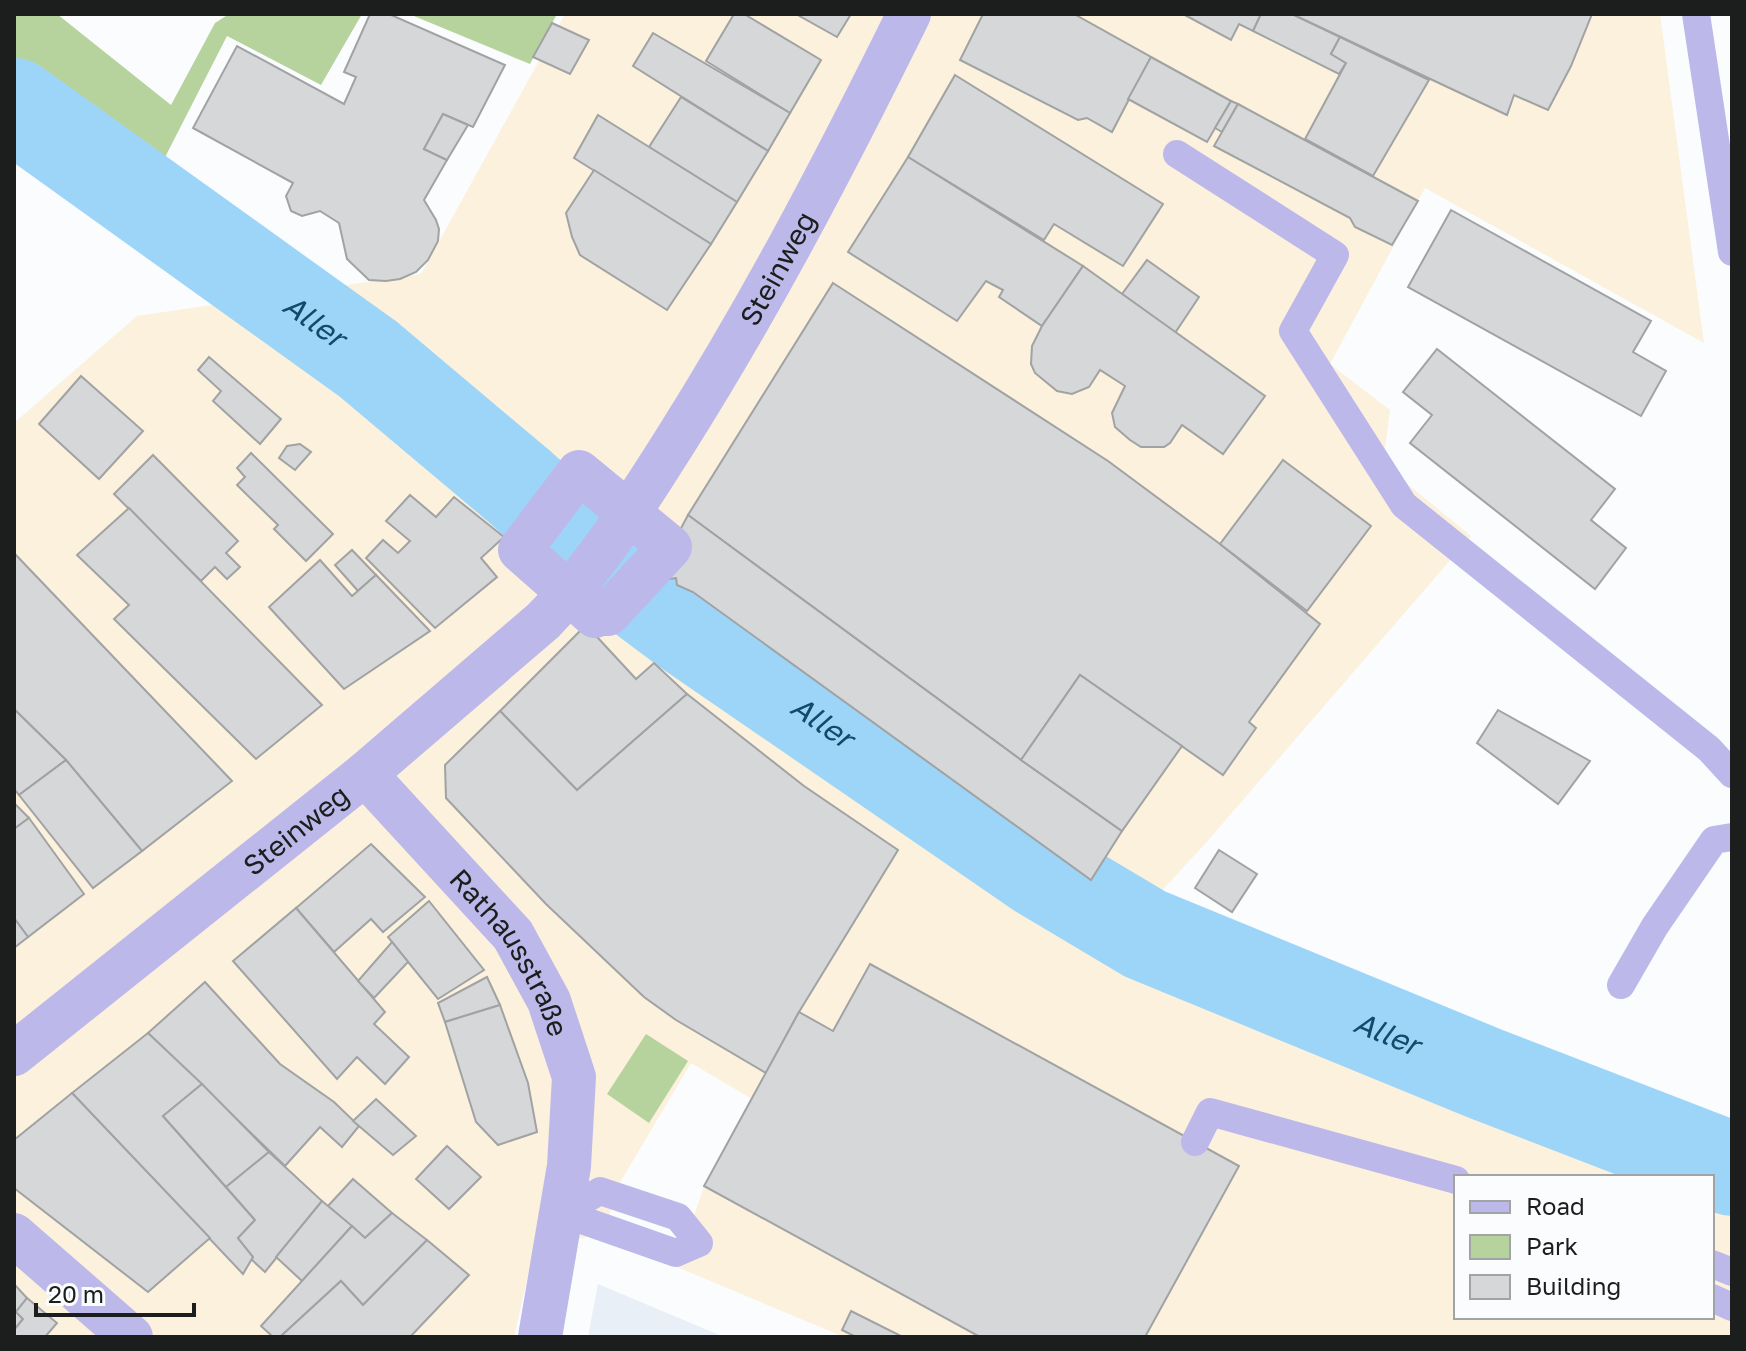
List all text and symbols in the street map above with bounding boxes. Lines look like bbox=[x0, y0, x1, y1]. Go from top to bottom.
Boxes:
street label: Steinweg bbox=[732, 206, 822, 331]
water label: Aller bbox=[277, 286, 356, 358]
water label: Aller bbox=[784, 688, 864, 758]
street label: Steinweg bbox=[236, 778, 355, 881]
street label: Rathausstraße bbox=[444, 862, 576, 1040]
water label: Aller bbox=[1349, 1004, 1429, 1065]
legend bbox=[1454, 1175, 1714, 1319]
text: Road bbox=[1526, 1191, 1585, 1220]
text: Park bbox=[1526, 1231, 1578, 1260]
scale bar bbox=[36, 1267, 194, 1317]
text: Building bbox=[1526, 1271, 1621, 1300]
text: 20 m bbox=[48, 1279, 104, 1308]

